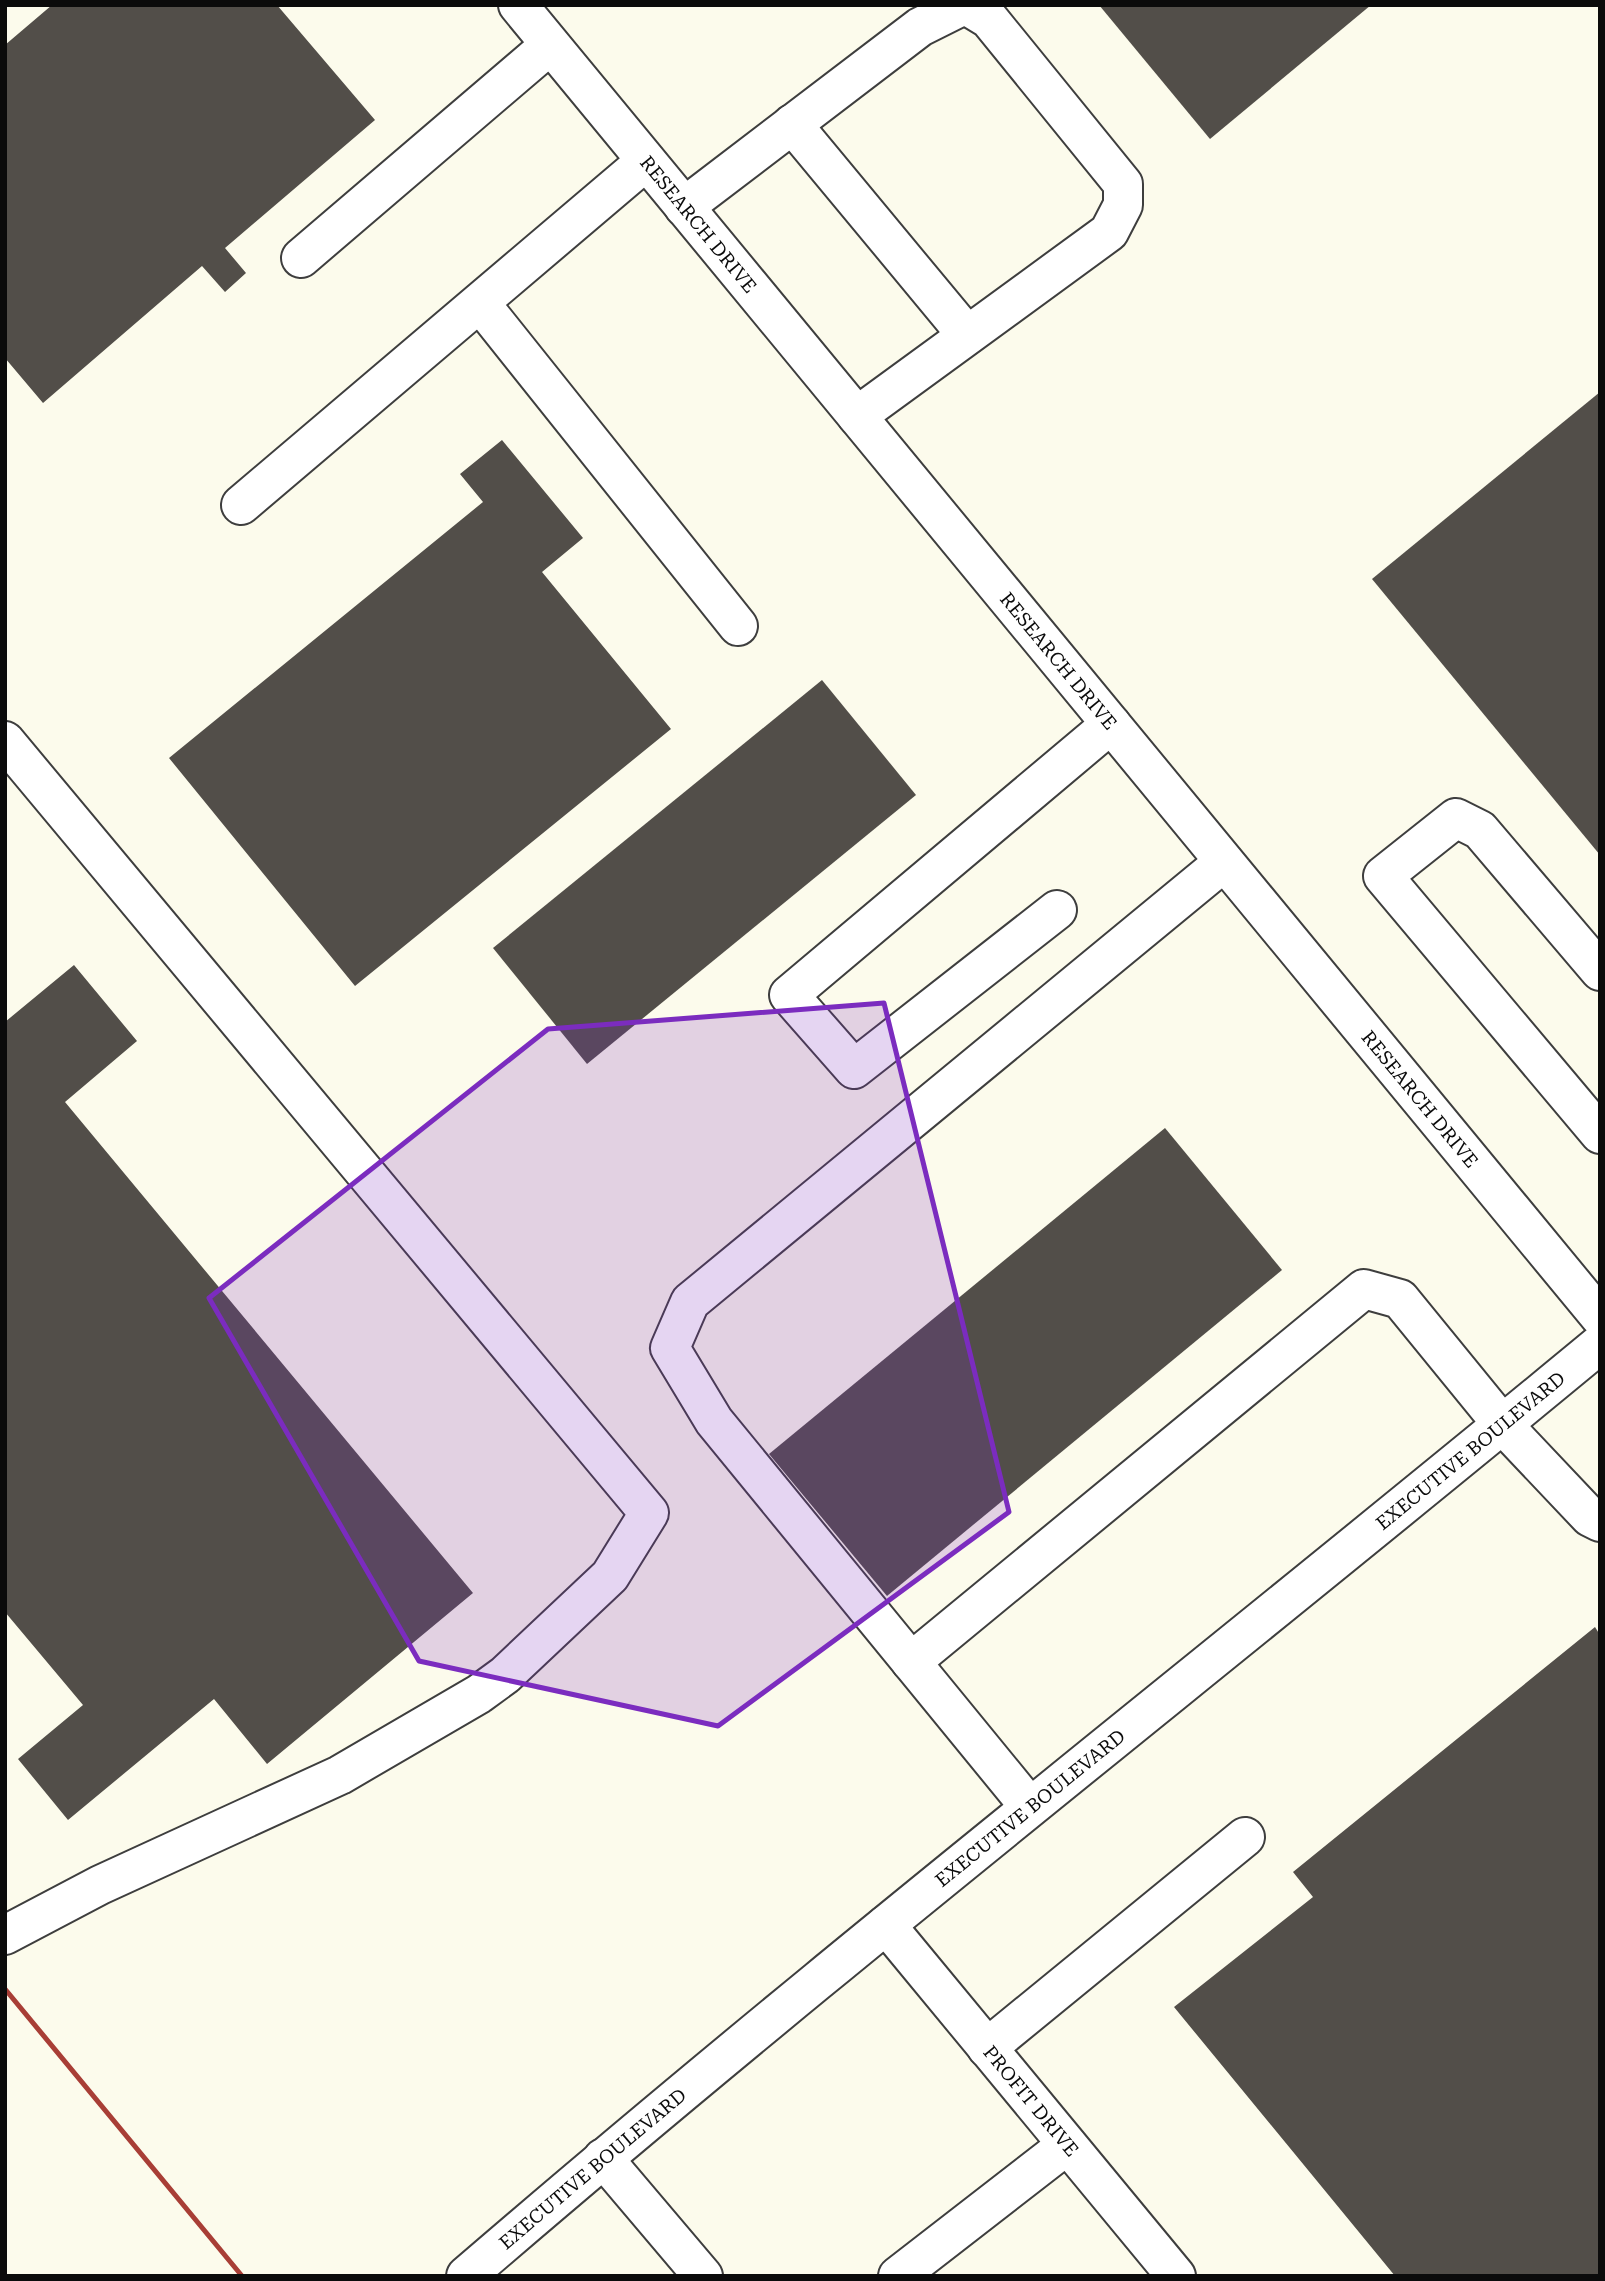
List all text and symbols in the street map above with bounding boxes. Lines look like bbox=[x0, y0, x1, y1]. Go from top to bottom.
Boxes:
street label: RESEARCH DRIVE bbox=[636, 151, 762, 297]
street label: RESEARCH DRIVE bbox=[996, 588, 1122, 734]
street label: RESEARCH DRIVE bbox=[1357, 1026, 1483, 1172]
street label: EXECUTIVE BOULEVARD bbox=[1371, 1366, 1569, 1535]
street label: EXECUTIVE BOULEVARD bbox=[930, 1724, 1129, 1892]
street label: PROFIT DRIVE bbox=[979, 2041, 1084, 2161]
street label: EXECUTIVE BOULEVARD bbox=[494, 2083, 691, 2254]

